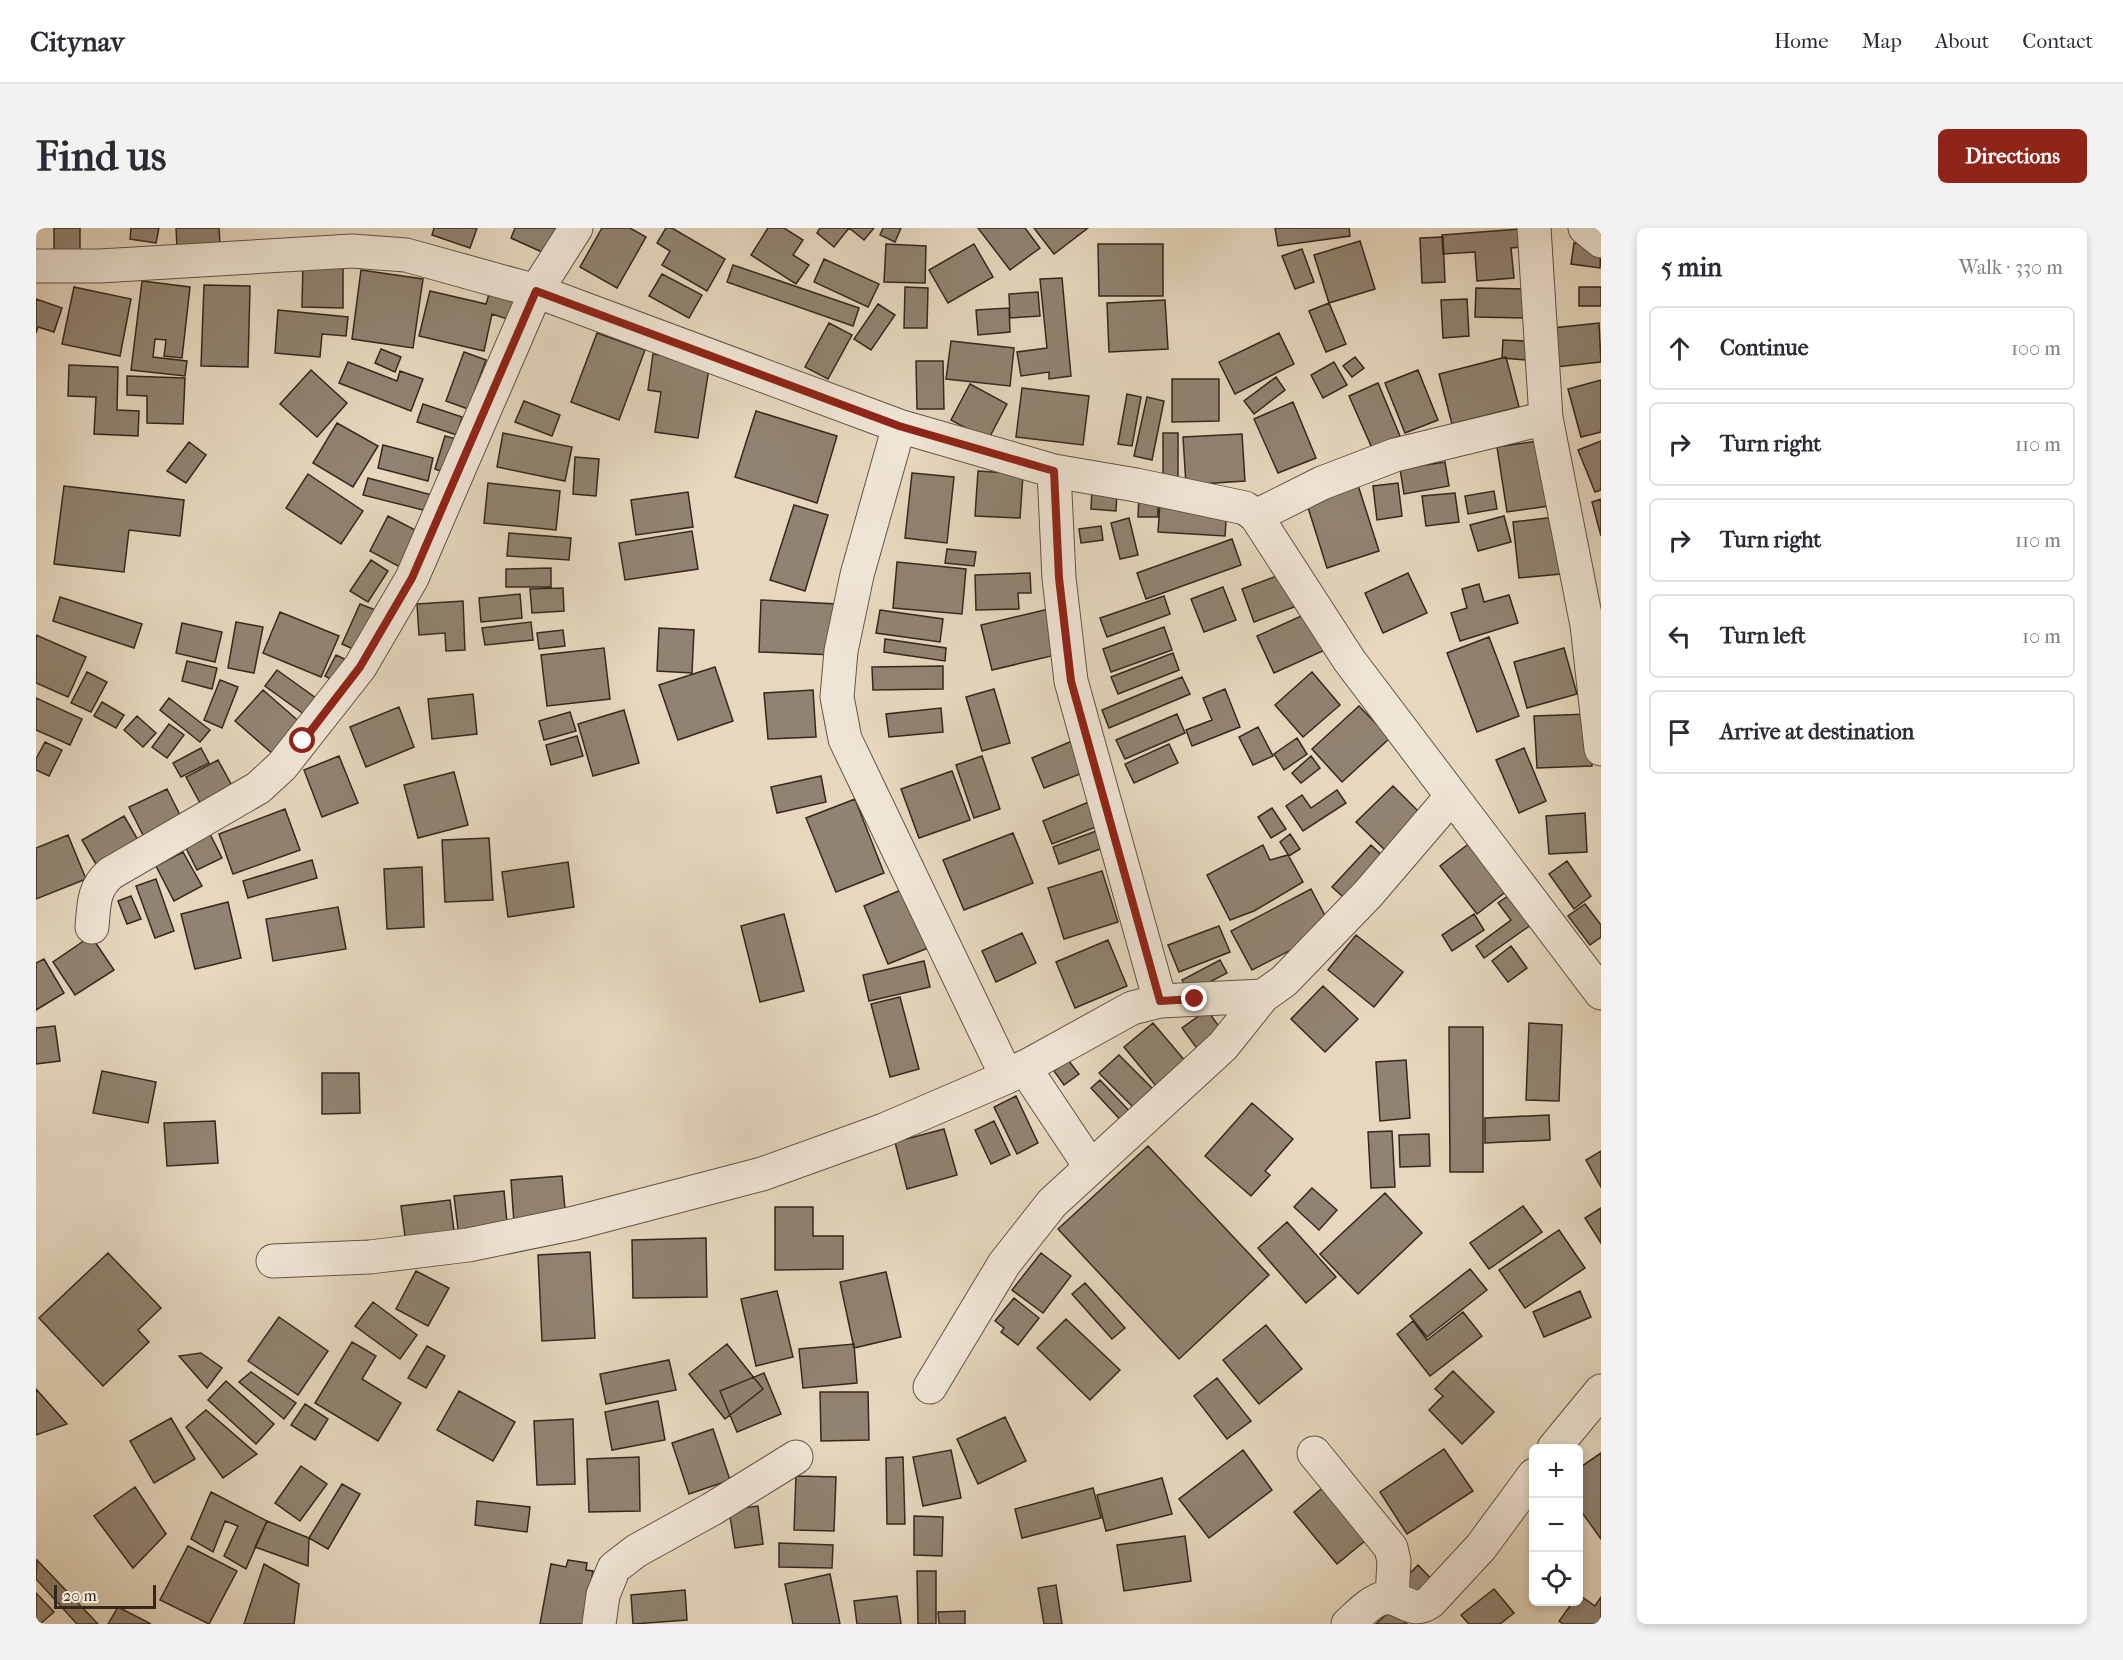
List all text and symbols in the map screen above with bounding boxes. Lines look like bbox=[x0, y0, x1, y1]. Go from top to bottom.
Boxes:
text: Citynav bbox=[30, 25, 124, 58]
text: Home bbox=[1774, 29, 1829, 53]
text: Map bbox=[1862, 29, 1902, 53]
text: About bbox=[1935, 29, 1989, 53]
text: Contact bbox=[2022, 29, 2093, 53]
button: Directions bbox=[1938, 129, 2087, 183]
text: Find us bbox=[36, 132, 166, 181]
text: 5 min bbox=[1661, 252, 1722, 283]
text: Walk · 330 m bbox=[1959, 256, 2063, 279]
icon: ahead bbox=[1663, 332, 1696, 365]
text: Continue bbox=[1720, 335, 1809, 361]
text: 100 m bbox=[2011, 337, 2061, 360]
icon: right bbox=[1663, 428, 1696, 461]
text: Turn right bbox=[1720, 431, 1821, 457]
text: 110 m bbox=[2015, 433, 2061, 456]
icon: right bbox=[1663, 524, 1696, 557]
text: Turn right bbox=[1720, 527, 1821, 553]
text: 110 m bbox=[2015, 529, 2061, 552]
icon: left bbox=[1663, 620, 1696, 653]
text: Turn left bbox=[1720, 623, 1806, 649]
text: 10 m bbox=[2022, 625, 2061, 648]
icon: arrive bbox=[1663, 716, 1696, 749]
text: Arrive at destination bbox=[1720, 719, 1914, 745]
route start bbox=[289, 727, 315, 753]
route end bbox=[1181, 985, 1207, 1011]
map controls bbox=[1529, 1444, 1583, 1606]
button: + bbox=[1529, 1444, 1583, 1498]
button: − bbox=[1529, 1498, 1583, 1552]
button: locate bbox=[1529, 1552, 1583, 1606]
scale bar bbox=[54, 1582, 156, 1610]
text: 20 m bbox=[63, 1586, 97, 1605]

